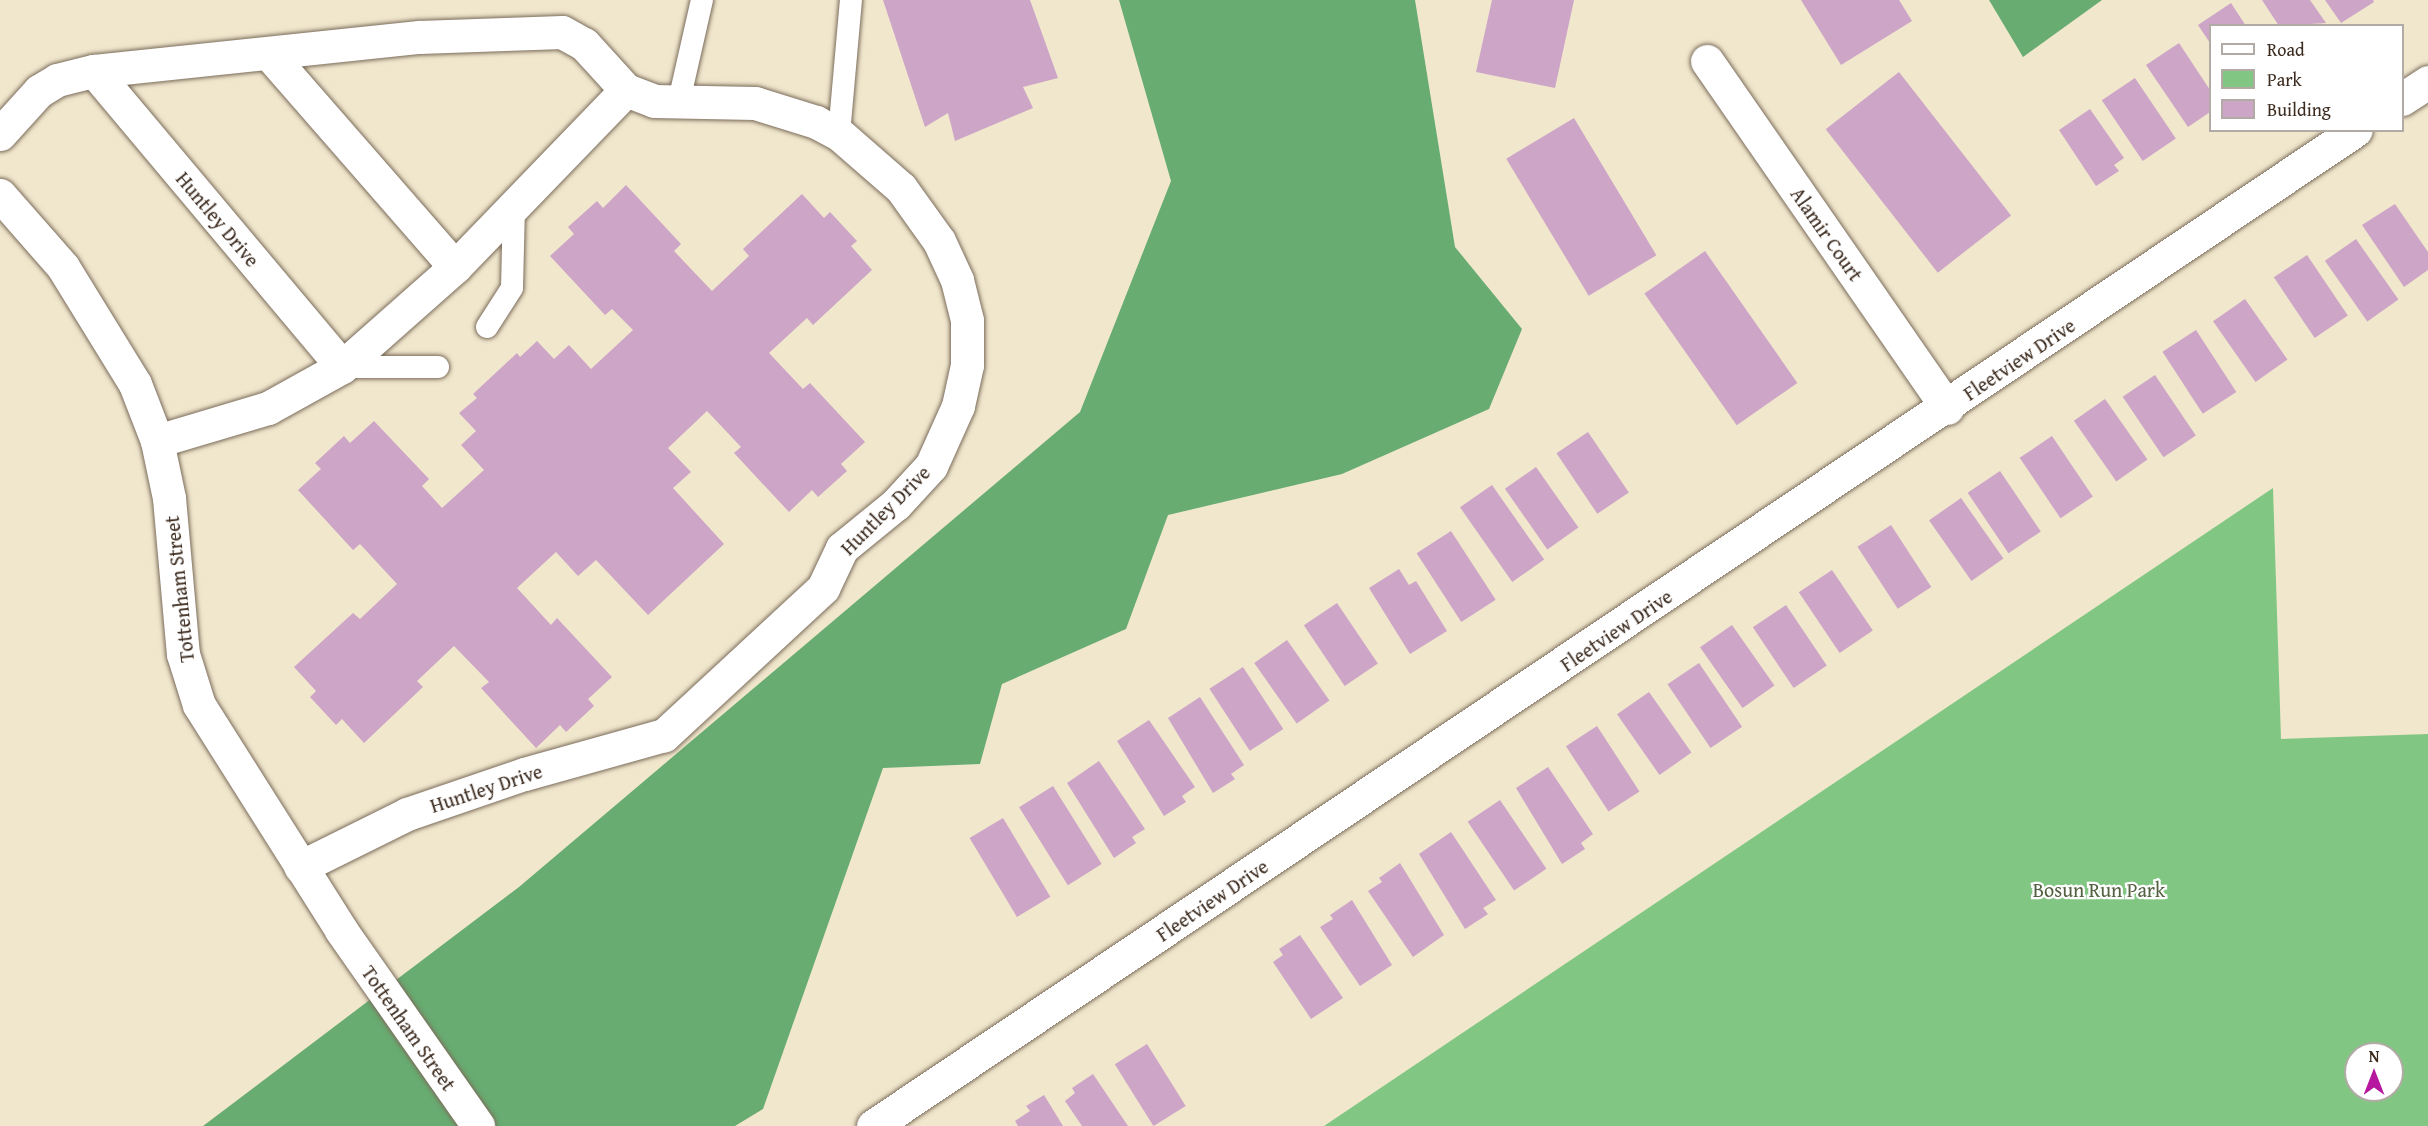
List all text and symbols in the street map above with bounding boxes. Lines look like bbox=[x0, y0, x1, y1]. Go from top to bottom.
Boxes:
legend bbox=[2209, 24, 2404, 132]
text: Road bbox=[2267, 36, 2305, 63]
text: Park bbox=[2267, 66, 2302, 93]
text: Building bbox=[2267, 96, 2331, 123]
street label: Huntley Drive bbox=[171, 167, 265, 271]
street label: Alamir Court bbox=[1786, 182, 1868, 286]
street label: Fleetview Drive bbox=[1959, 313, 2079, 405]
street label: Huntley Drive bbox=[835, 460, 935, 560]
street label: Tottenham Street bbox=[159, 514, 199, 664]
street label: Fleetview Drive bbox=[1556, 584, 1676, 676]
street label: Huntley Drive bbox=[427, 759, 545, 817]
street label: Fleetview Drive bbox=[1152, 854, 1272, 946]
park label: Bosun Run Park bbox=[2033, 877, 2165, 901]
street label: Tottenham Street bbox=[357, 961, 461, 1095]
north arrow bbox=[2344, 1042, 2404, 1102]
text: N bbox=[2369, 1044, 2379, 1068]

